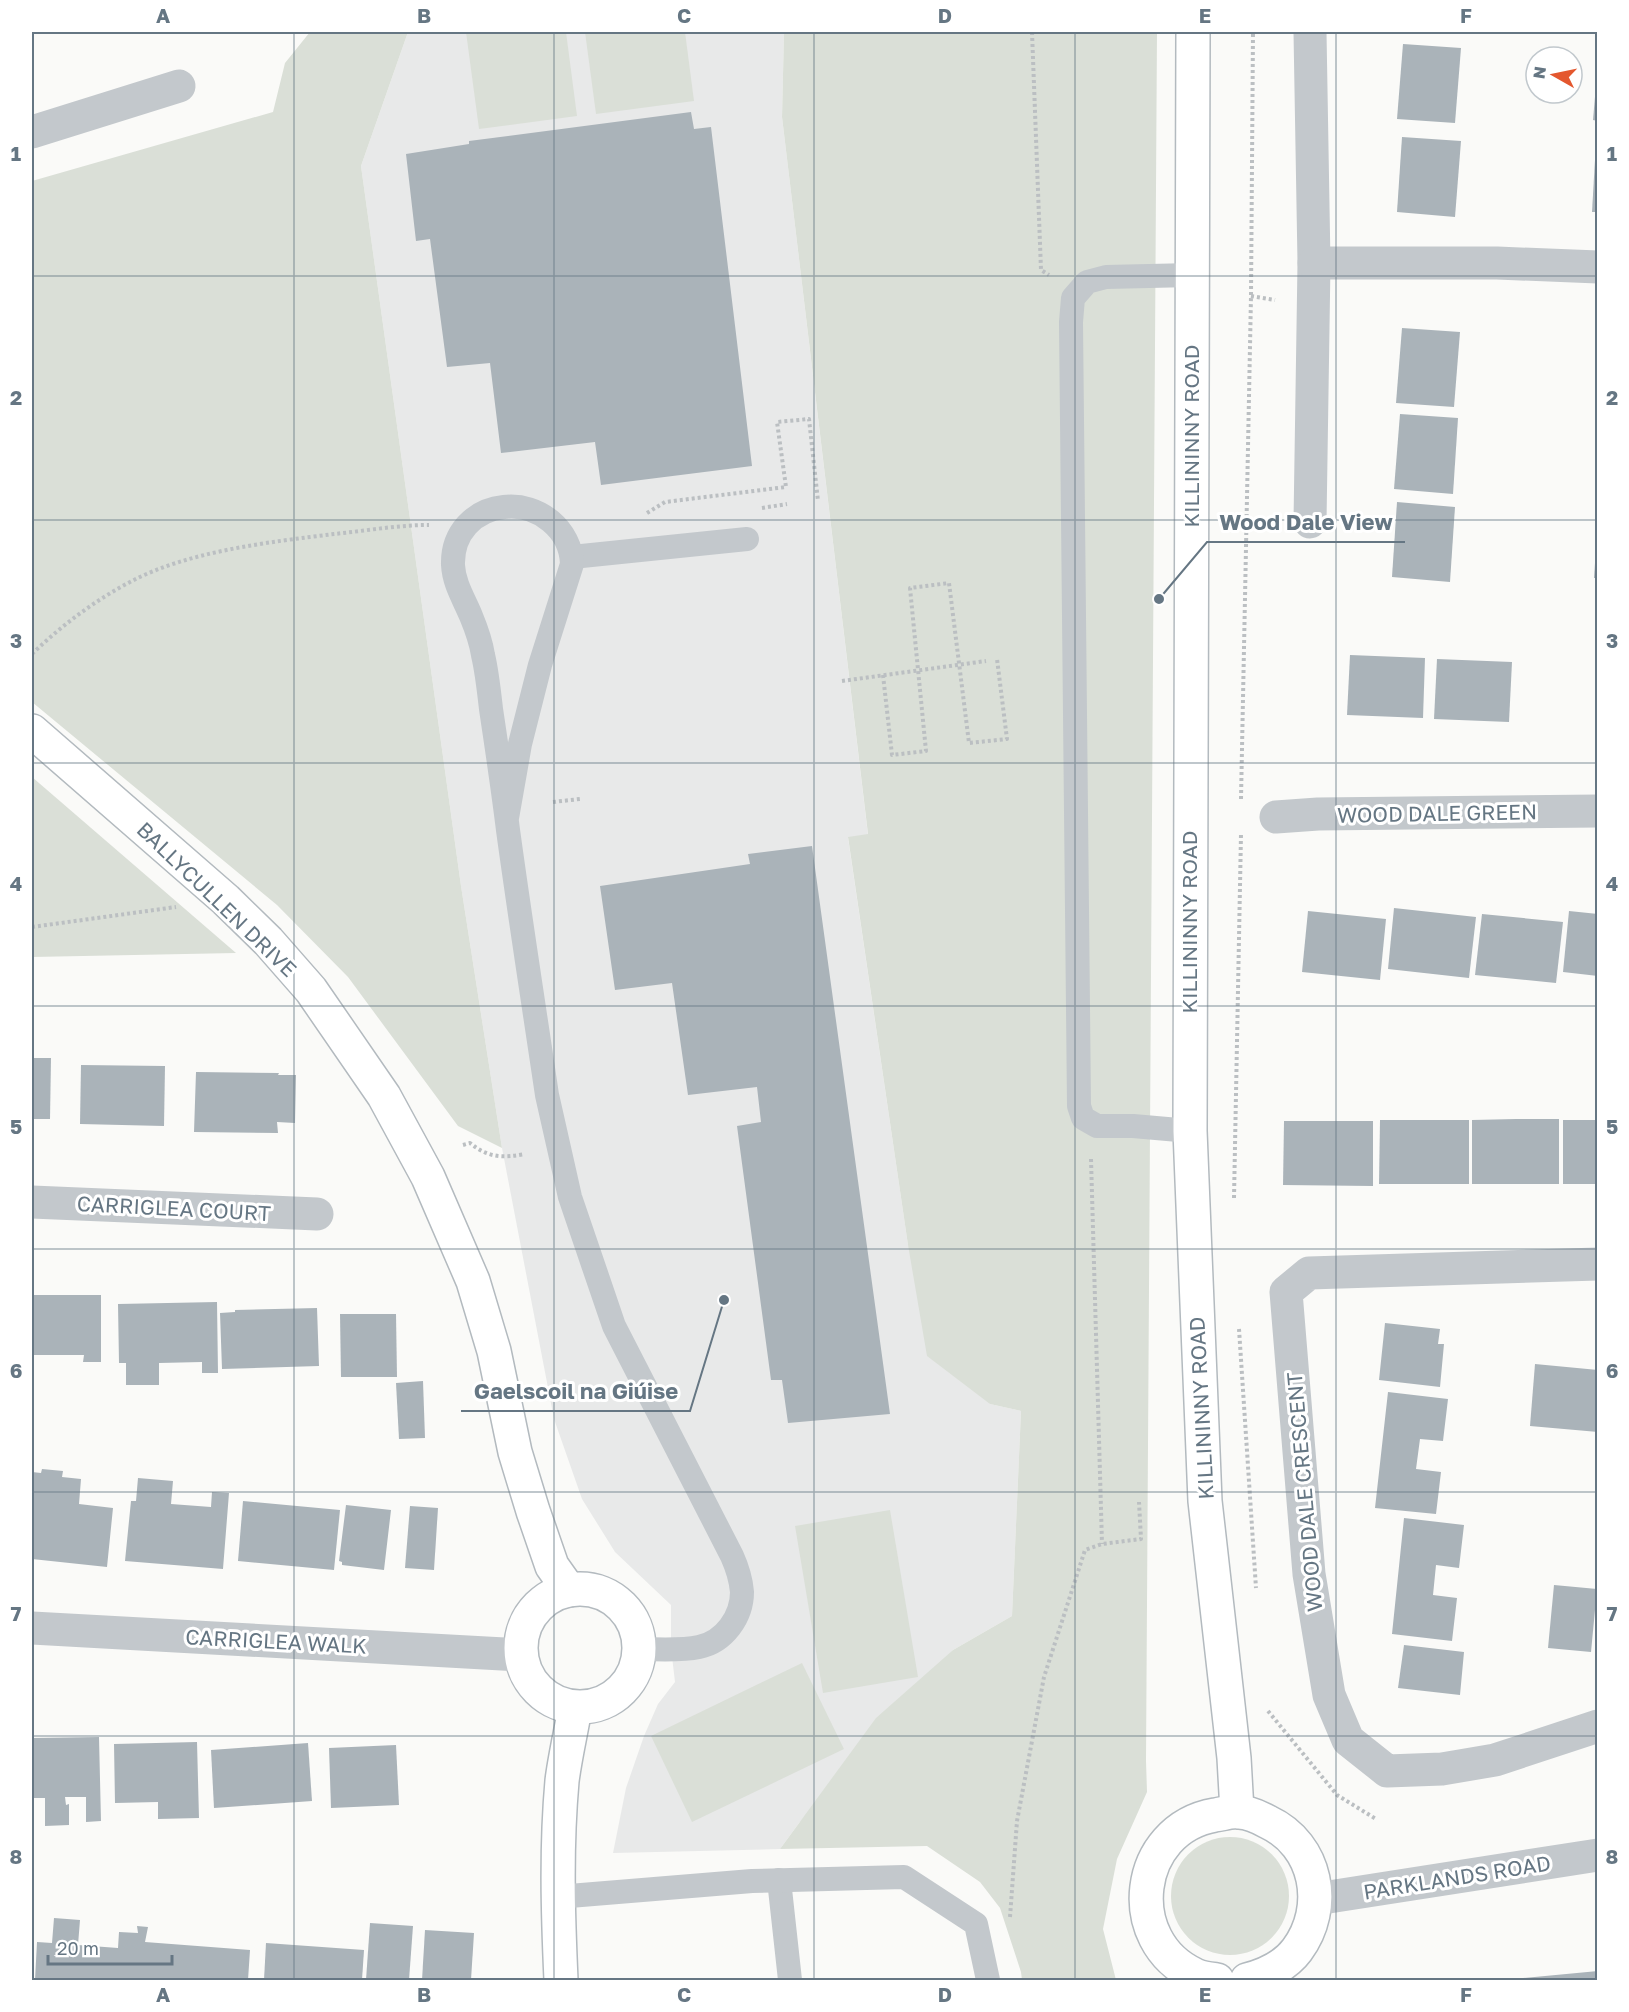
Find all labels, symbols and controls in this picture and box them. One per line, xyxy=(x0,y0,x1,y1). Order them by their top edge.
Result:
text: A xyxy=(156,3,170,27)
text: B xyxy=(417,3,431,27)
text: C xyxy=(677,3,691,27)
text: D xyxy=(938,3,952,27)
text: E xyxy=(1199,3,1211,27)
text: F xyxy=(1460,3,1472,27)
north arrow xyxy=(1524,45,1584,105)
text: N xyxy=(1528,65,1550,80)
text: 1 xyxy=(11,141,21,165)
text: 1 xyxy=(1607,141,1617,165)
street label: KILLININNY ROAD xyxy=(1178,345,1204,527)
text: 2 xyxy=(10,385,22,409)
text: 2 xyxy=(1606,385,1618,409)
callout: Wood Dale View xyxy=(1207,502,1405,542)
text: Wood Dale View xyxy=(1219,508,1393,535)
text: 3 xyxy=(10,628,22,652)
text: 3 xyxy=(1606,628,1618,652)
street label: WOOD DALE GREEN xyxy=(1337,798,1537,828)
street label: BALLYCULLEN DRIVE xyxy=(132,816,302,982)
street label: KILLININNY ROAD xyxy=(1176,831,1202,1013)
text: 4 xyxy=(10,871,22,895)
text: 4 xyxy=(1606,871,1618,895)
text: 5 xyxy=(10,1114,22,1138)
text: 5 xyxy=(1606,1114,1618,1138)
street label: CARRIGLEA COURT xyxy=(76,1190,272,1226)
street label: KILLININNY ROAD xyxy=(1183,1316,1219,1500)
text: 6 xyxy=(10,1358,22,1382)
text: 6 xyxy=(1606,1358,1618,1382)
callout: Gaelscoil na Giúise xyxy=(461,1371,690,1411)
street label: WOOD DALE CRESCENT xyxy=(1281,1371,1327,1613)
text: Gaelscoil na Giúise xyxy=(474,1377,678,1404)
text: 7 xyxy=(11,1601,22,1625)
text: 7 xyxy=(1607,1601,1618,1625)
street label: CARRIGLEA WALK xyxy=(185,1623,367,1659)
text: 8 xyxy=(10,1844,22,1868)
text: 8 xyxy=(1606,1844,1618,1868)
street label: PARKLANDS ROAD xyxy=(1362,1849,1552,1905)
scale bar xyxy=(48,1928,172,1966)
text: 20 m xyxy=(57,1937,99,1959)
text: A xyxy=(156,1982,170,2006)
text: B xyxy=(417,1982,431,2006)
text: C xyxy=(677,1982,691,2006)
text: D xyxy=(938,1982,952,2006)
text: E xyxy=(1199,1982,1211,2006)
text: F xyxy=(1460,1982,1472,2006)

